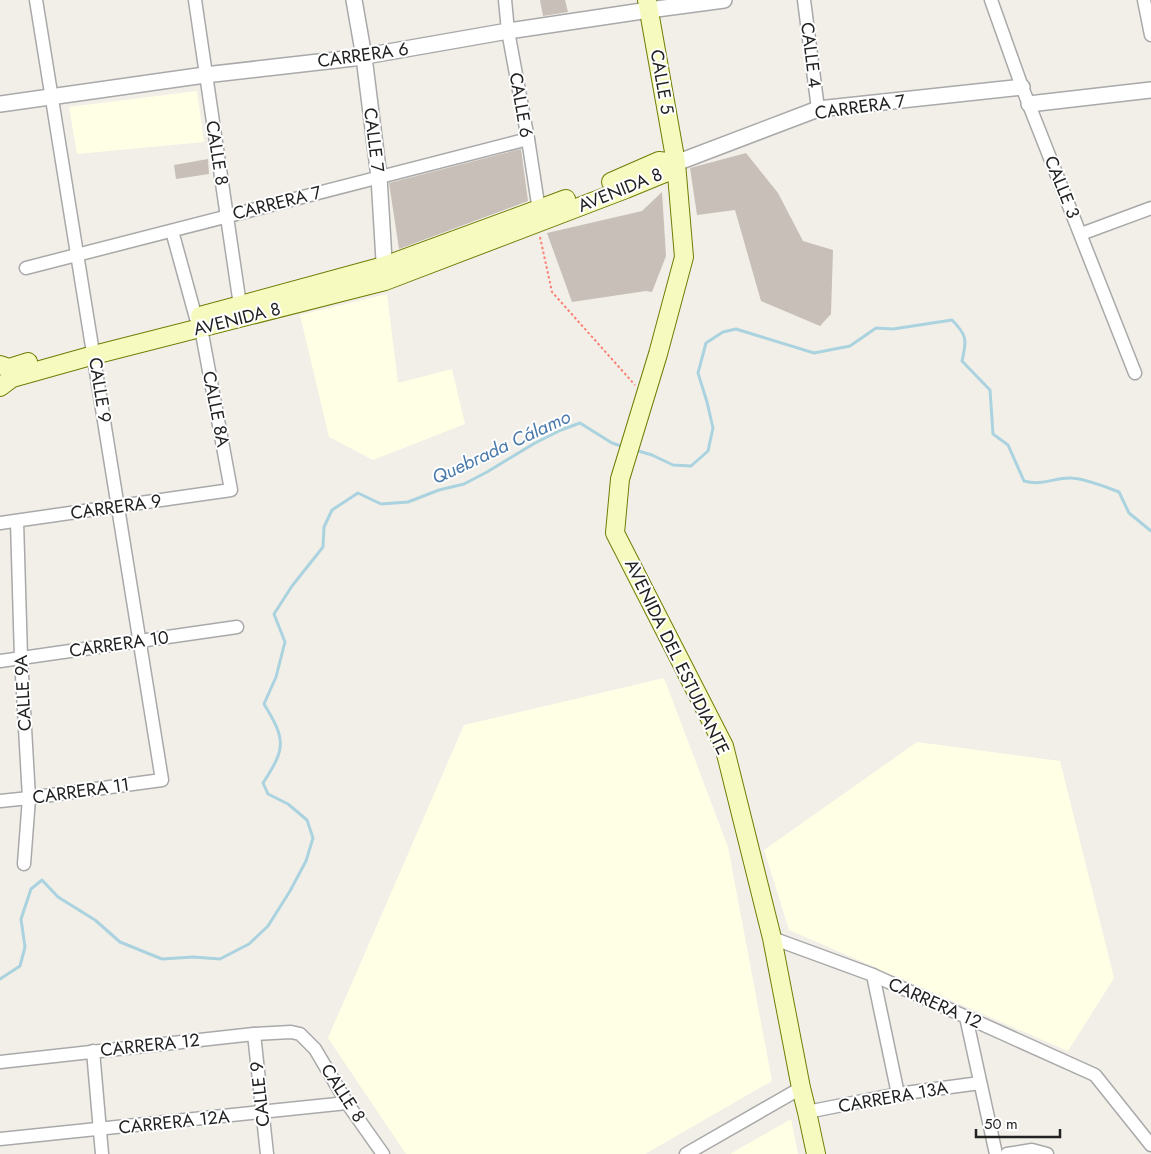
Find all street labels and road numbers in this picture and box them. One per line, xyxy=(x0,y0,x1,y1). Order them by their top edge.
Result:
street label: CALLE 4 xyxy=(794,21,828,89)
street label: CARRERA 6 xyxy=(316,36,410,74)
street label: CALLE 5 xyxy=(644,47,680,117)
street label: CALLE 6 xyxy=(502,70,540,140)
street label: CARRERA 7 xyxy=(813,88,907,126)
street label: CALLE 7 xyxy=(357,106,391,174)
street label: CALLE 8 xyxy=(199,119,235,187)
street label: CALLE 3 xyxy=(1038,152,1086,222)
street label: AVENIDA 8 xyxy=(574,161,666,219)
street label: CARRERA 7 xyxy=(230,179,325,227)
street label: AVENIDA 8 xyxy=(191,296,283,342)
street label: CALLE 9 xyxy=(82,355,118,425)
street label: CALLE 8A xyxy=(196,369,236,449)
street label: CARRERA 9 xyxy=(69,488,163,526)
street label: AVENIDA DEL ESTUDIANTE xyxy=(618,555,736,759)
street label: CARRERA 10 xyxy=(68,624,171,664)
street label: CALLE 9A xyxy=(8,654,38,732)
street label: CARRERA 11 xyxy=(31,771,131,811)
street label: CARRERA 12 xyxy=(884,971,986,1035)
street label: CARRERA 12 xyxy=(99,1027,201,1063)
street label: CALLE 8 xyxy=(314,1059,372,1127)
street label: CALLE 9 xyxy=(244,1060,276,1128)
street label: CARRERA 13A xyxy=(836,1075,950,1119)
street label: CARRERA 12A xyxy=(117,1103,231,1141)

